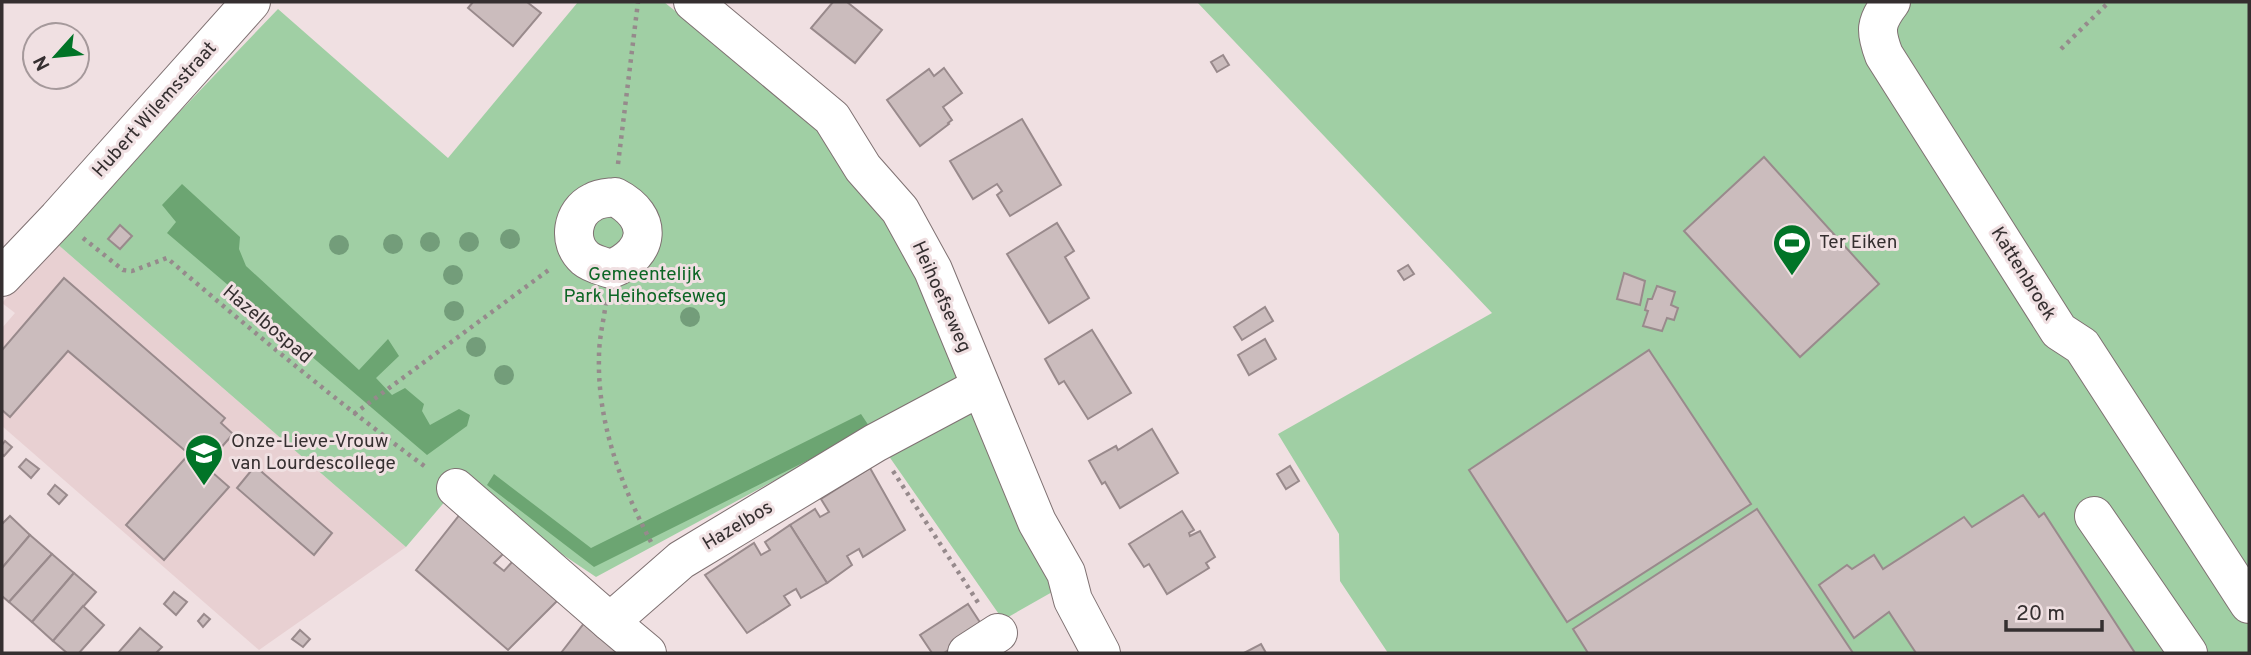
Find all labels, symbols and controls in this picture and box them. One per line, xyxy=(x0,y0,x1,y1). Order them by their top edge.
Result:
north arrow xyxy=(21,21,91,91)
street label: Hubert Wilemsstraat xyxy=(88,37,222,183)
text: N xyxy=(29,51,56,74)
sports icon: Ter Eiken xyxy=(1771,222,1813,277)
street label: Kattenbroek xyxy=(1985,223,2061,325)
place label: Ter Eiken xyxy=(1819,231,1897,255)
street label: Heihoefseweg xyxy=(906,238,976,356)
park label: Gemeentelijk Park Heihoefseweg xyxy=(563,263,727,309)
street label: Hazelbospad xyxy=(217,281,317,369)
place label: Onze-Lieve-Vrouw van Lourdescollege xyxy=(231,430,396,476)
school or university icon: Onze-Lieve-Vrouw van Lourdescollege xyxy=(183,432,225,487)
street label: Hazelbos xyxy=(699,496,777,556)
scale bar xyxy=(2006,588,2102,632)
text: 20 m xyxy=(2016,601,2065,628)

